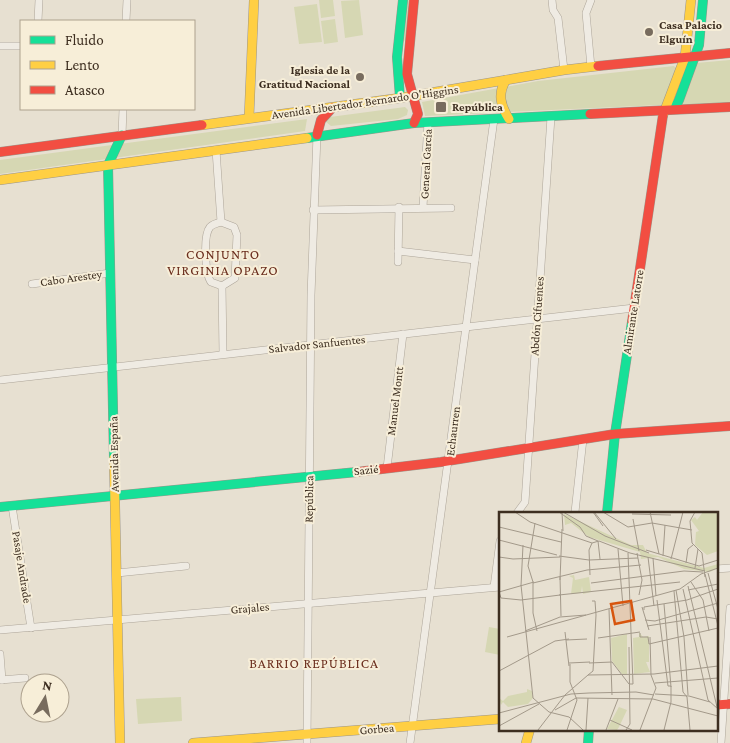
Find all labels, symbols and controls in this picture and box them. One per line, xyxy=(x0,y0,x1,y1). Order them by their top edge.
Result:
place label: Casa Palacio Elguín xyxy=(659,18,722,46)
legend xyxy=(20,20,195,110)
marker: Casa Palacio Elguín xyxy=(643,26,655,38)
text: Fluido xyxy=(65,32,104,48)
text: Lento xyxy=(65,57,99,73)
place label: Iglesia de la Gratitud Nacional xyxy=(259,63,351,91)
marker: Iglesia de la Gratitud Nacional xyxy=(354,71,366,83)
text: Atasco xyxy=(65,82,105,98)
street label: Avenida Libertador Bernardo O'Higgins xyxy=(271,82,460,122)
marker: República xyxy=(434,100,448,114)
place label: República xyxy=(452,100,503,114)
street label: General García xyxy=(417,128,435,200)
district label: CONJUNTO VIRGINIA OPAZO xyxy=(167,246,279,278)
street label: Cabo Arestey xyxy=(39,267,103,289)
street label: Almirante Latorre xyxy=(619,269,647,355)
street label: Abdón Cifuentes xyxy=(527,276,547,356)
street label: Salvador Sanfuentes xyxy=(268,332,366,356)
street label: Manuel Montt xyxy=(384,365,406,436)
street label: Echaurren xyxy=(443,405,463,457)
street label: Avenida España xyxy=(106,415,122,492)
street label: Sazié xyxy=(353,462,379,478)
street label: República xyxy=(302,475,316,523)
inset map xyxy=(499,512,718,730)
street label: Pasaje Andrade xyxy=(9,530,35,604)
street label: Grajales xyxy=(230,599,270,617)
district label: BARRIO REPÚBLICA xyxy=(249,655,379,671)
north arrow xyxy=(20,673,70,723)
text: N xyxy=(41,676,54,694)
street label: Gorbea xyxy=(359,720,395,737)

